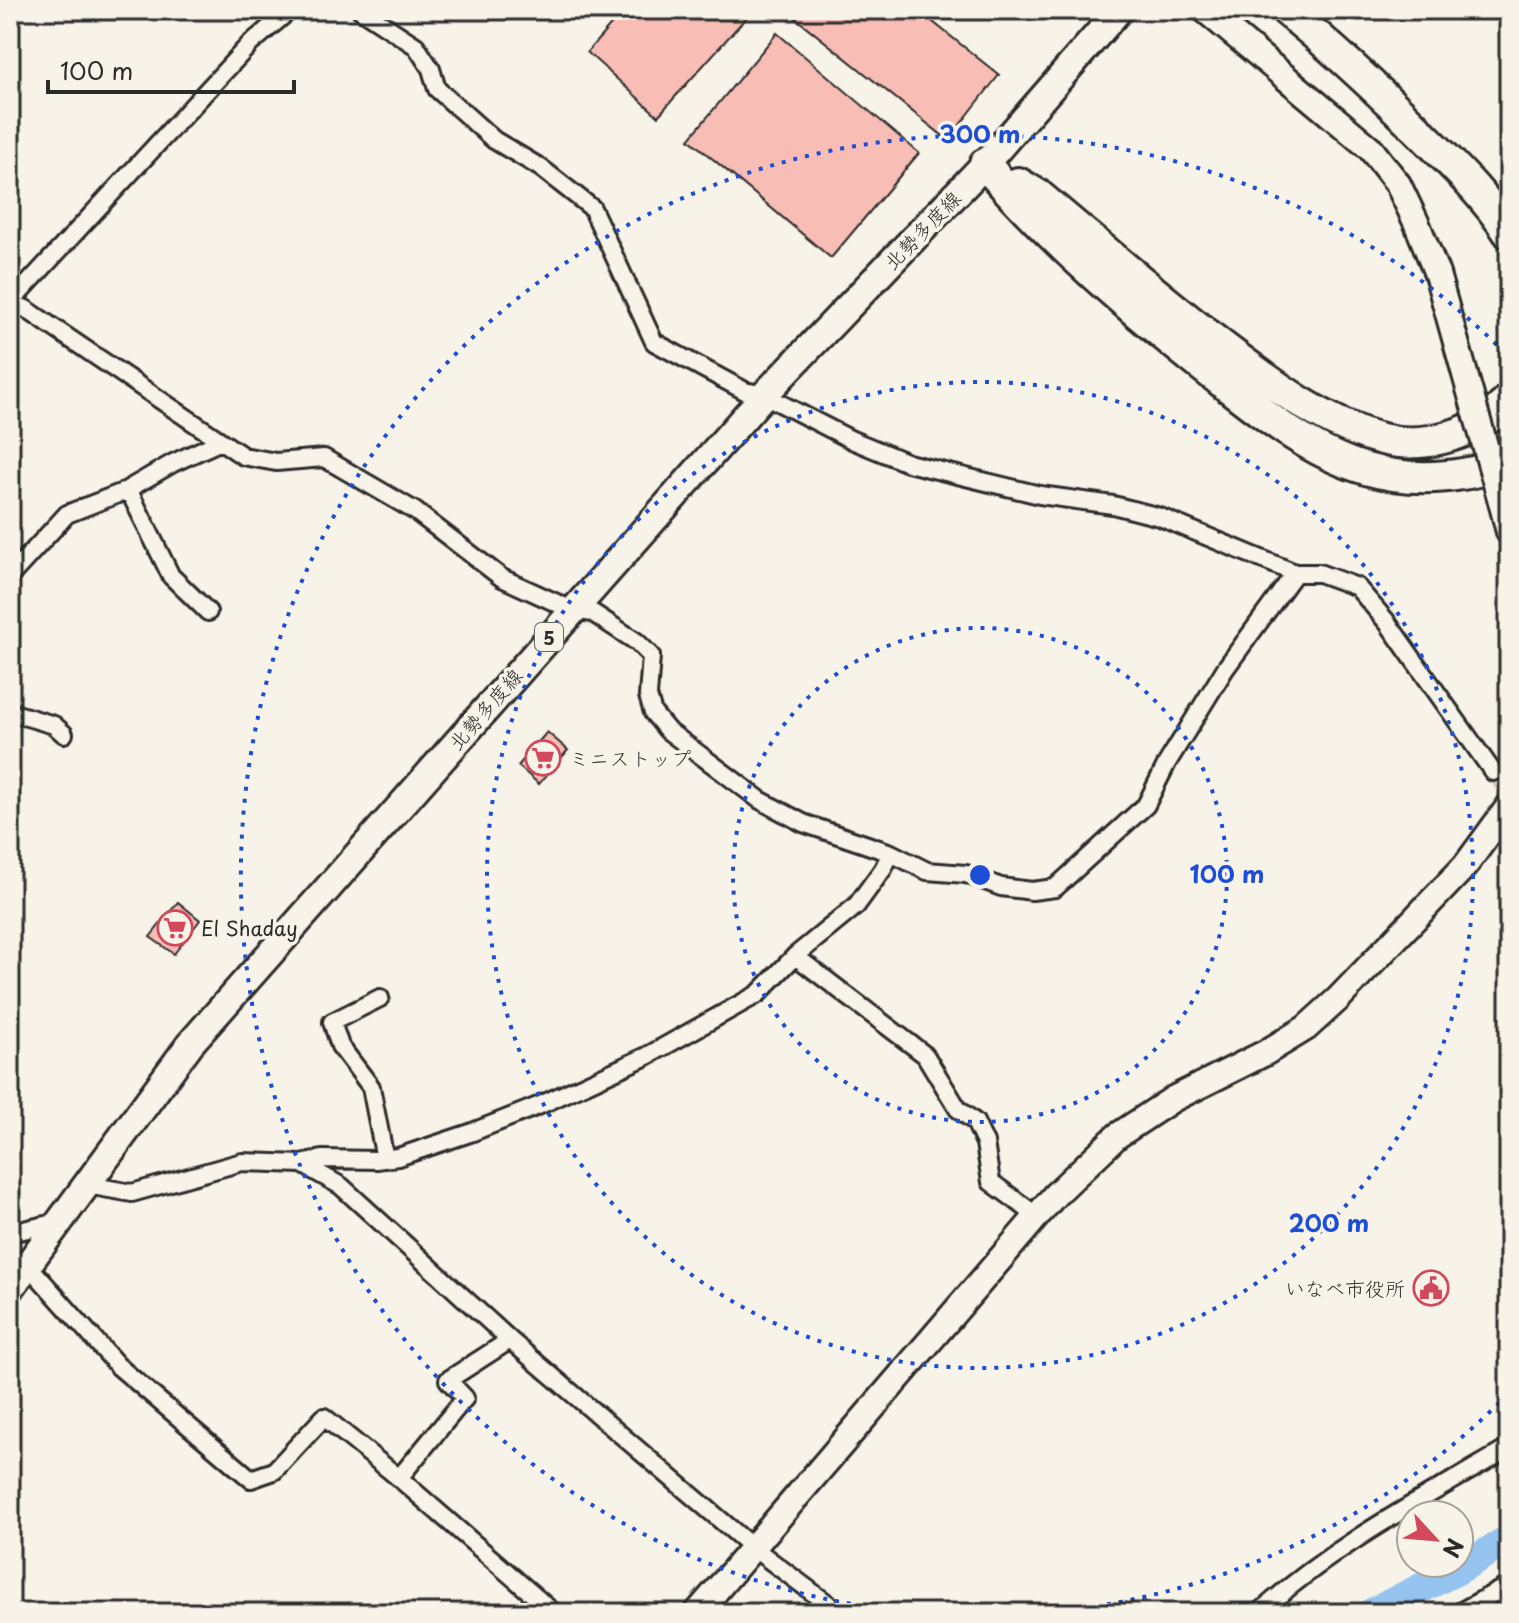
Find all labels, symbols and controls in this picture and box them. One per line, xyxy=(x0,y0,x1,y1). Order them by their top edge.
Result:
scale bar xyxy=(48,44,294,94)
text: 100 m xyxy=(60,52,133,88)
text: 300 m xyxy=(939,115,1021,151)
street label: 北勢多度線 xyxy=(876,184,968,276)
road number: 5 xyxy=(535,623,563,651)
street label: 北勢多度線 xyxy=(441,661,529,757)
supermarket icon: ミニストップ xyxy=(524,739,562,777)
place label: ミニストップ xyxy=(569,743,691,773)
text: 100 m xyxy=(1190,855,1264,891)
centre of rings xyxy=(966,861,994,889)
supermarket icon: El Shaday xyxy=(156,909,194,947)
place label: El Shaday xyxy=(201,913,298,943)
text: 200 m xyxy=(1289,1204,1369,1240)
public building icon: いなべ市役所 xyxy=(1412,1269,1450,1307)
place label: いなべ市役所 xyxy=(1285,1273,1405,1303)
north arrow xyxy=(1395,1499,1475,1579)
text: N xyxy=(1436,1533,1473,1563)

